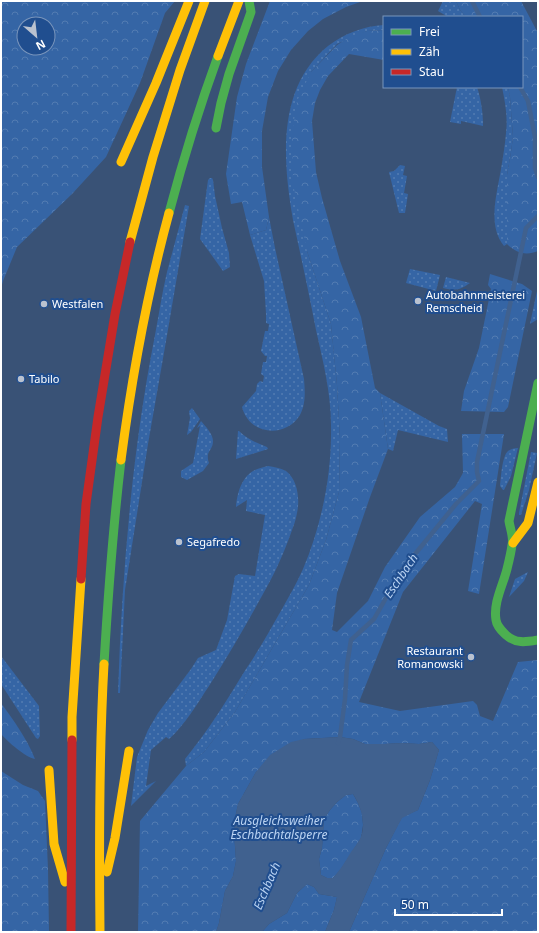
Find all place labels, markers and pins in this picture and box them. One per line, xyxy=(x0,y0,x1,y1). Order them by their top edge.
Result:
place label: Autobahnmeisterei Remscheid xyxy=(426,287,525,315)
place label: Westfalen xyxy=(52,296,103,311)
marker: Autobahnmeisterei Remscheid xyxy=(413,296,423,306)
marker: Westfalen xyxy=(39,299,49,309)
place label: Tabilo xyxy=(29,371,60,386)
marker: Tabilo xyxy=(16,374,26,384)
place label: Segafredo xyxy=(187,534,240,549)
marker: Segafredo xyxy=(174,537,184,547)
place label: Restaurant Romanowski xyxy=(397,643,463,671)
marker: Restaurant Romanowski xyxy=(466,652,476,662)

